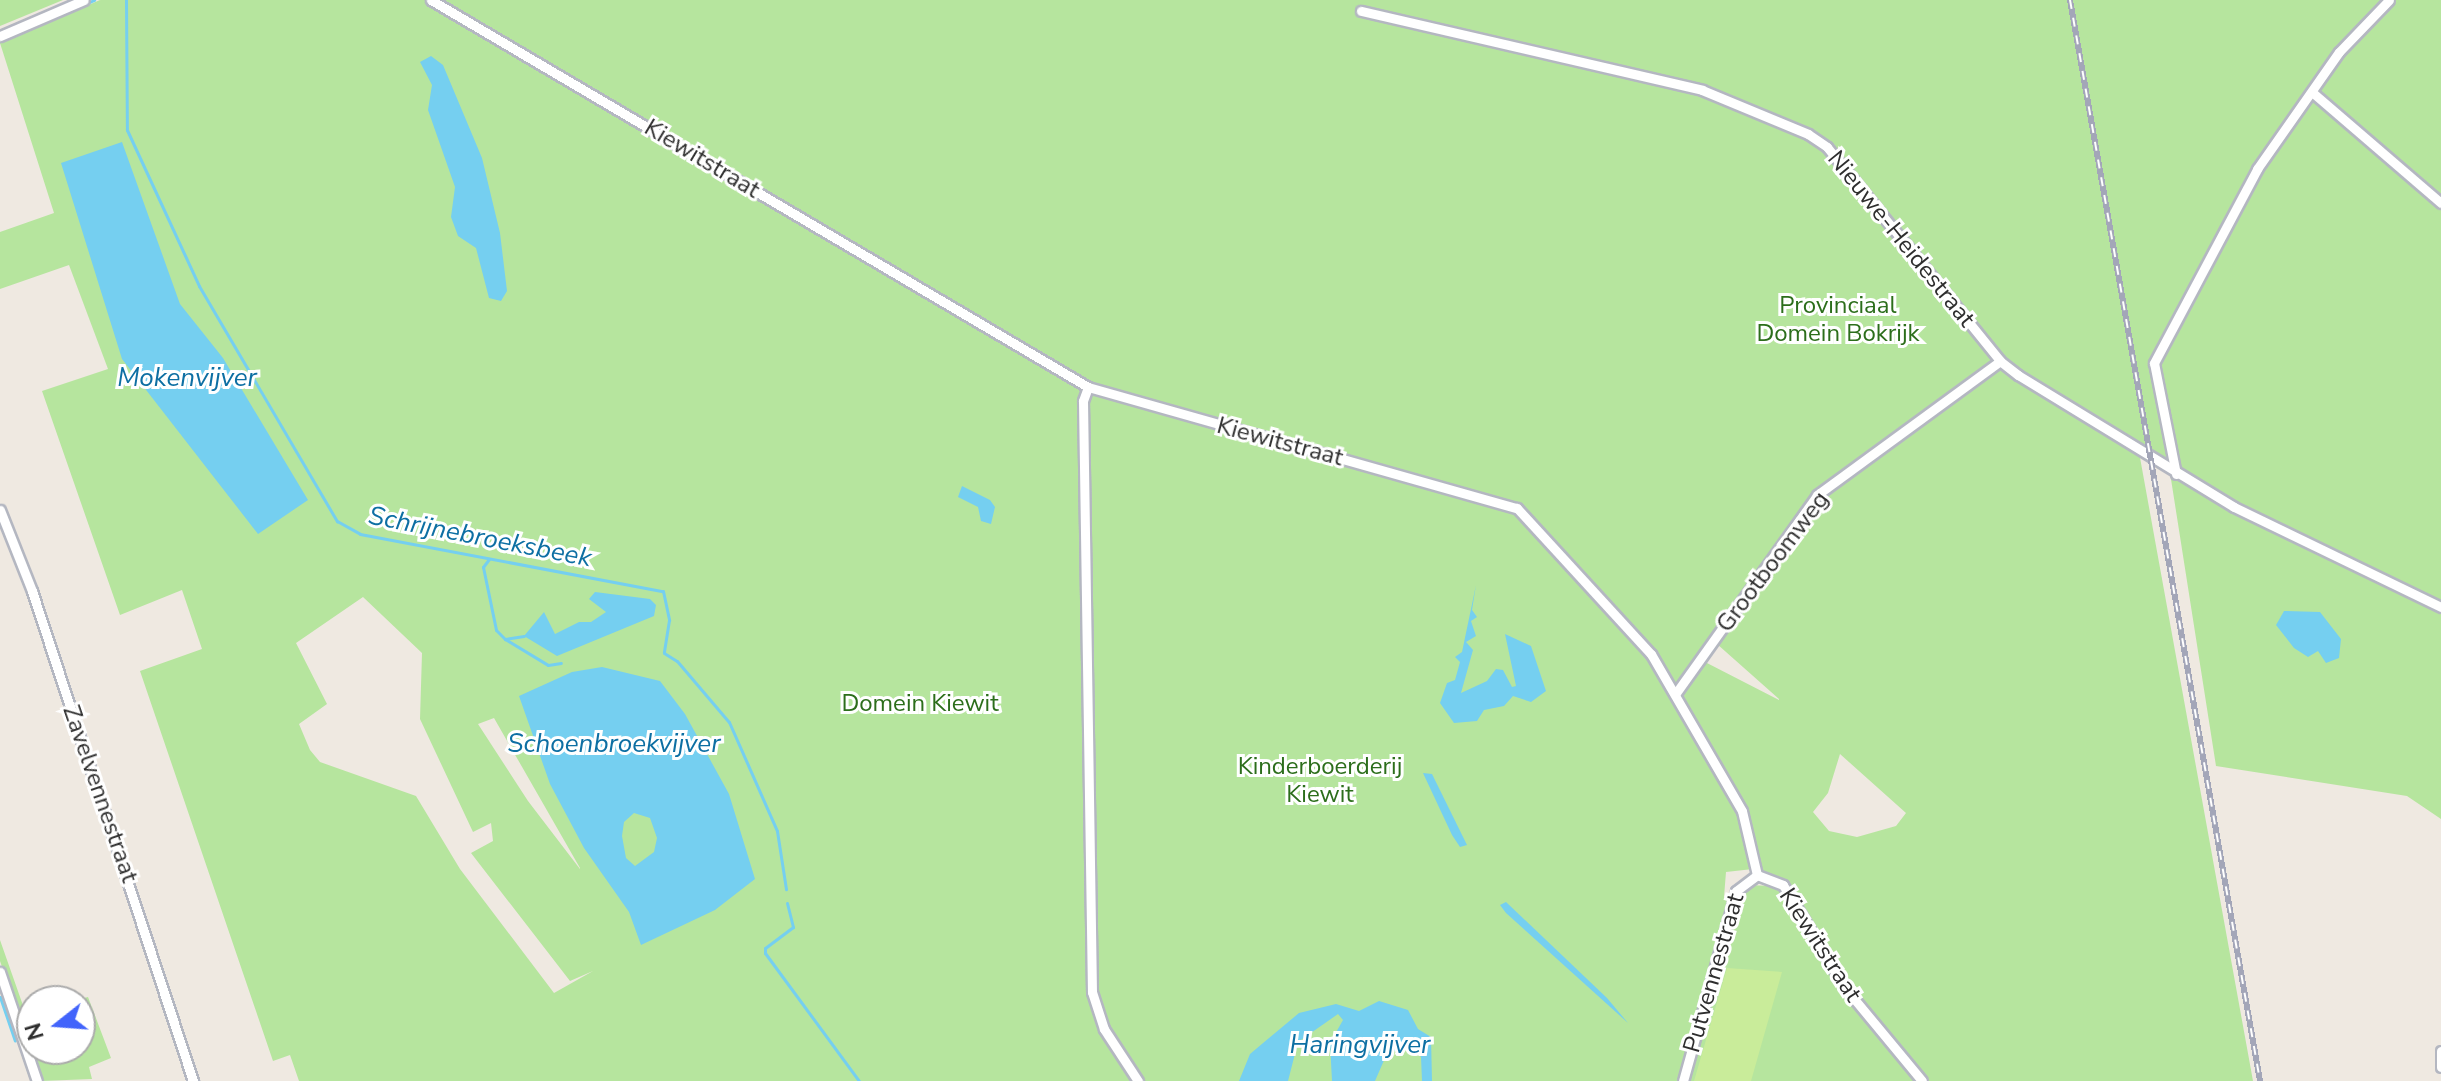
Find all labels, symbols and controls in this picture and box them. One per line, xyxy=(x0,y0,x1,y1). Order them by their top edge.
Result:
street label: Kiewitstraat xyxy=(639,113,765,205)
street label: Nieuwe-Heidestraat xyxy=(1821,145,1981,333)
park label: Provinciaal Domein Bokrijk xyxy=(1756,292,1920,348)
water label: Mokenvijver xyxy=(117,362,257,394)
street label: Kiewitstraat xyxy=(1214,411,1346,473)
street label: Grootboomweg xyxy=(1711,486,1835,638)
water label: Schrijnebroeksbeek xyxy=(366,500,594,574)
park label: Domein Kiewit xyxy=(841,690,999,718)
street label: Zavelvennestraat xyxy=(56,702,144,886)
water label: Schoenbroekvijver xyxy=(508,728,720,760)
park label: Kinderboerderij Kiewit xyxy=(1238,753,1402,809)
street label: Kiewitstraat xyxy=(1773,883,1867,1007)
street label: Putvennestraat xyxy=(1678,890,1750,1056)
north arrow xyxy=(16,985,96,1065)
text: N xyxy=(18,1019,52,1044)
water label: Haringvijver xyxy=(1290,1029,1430,1061)

